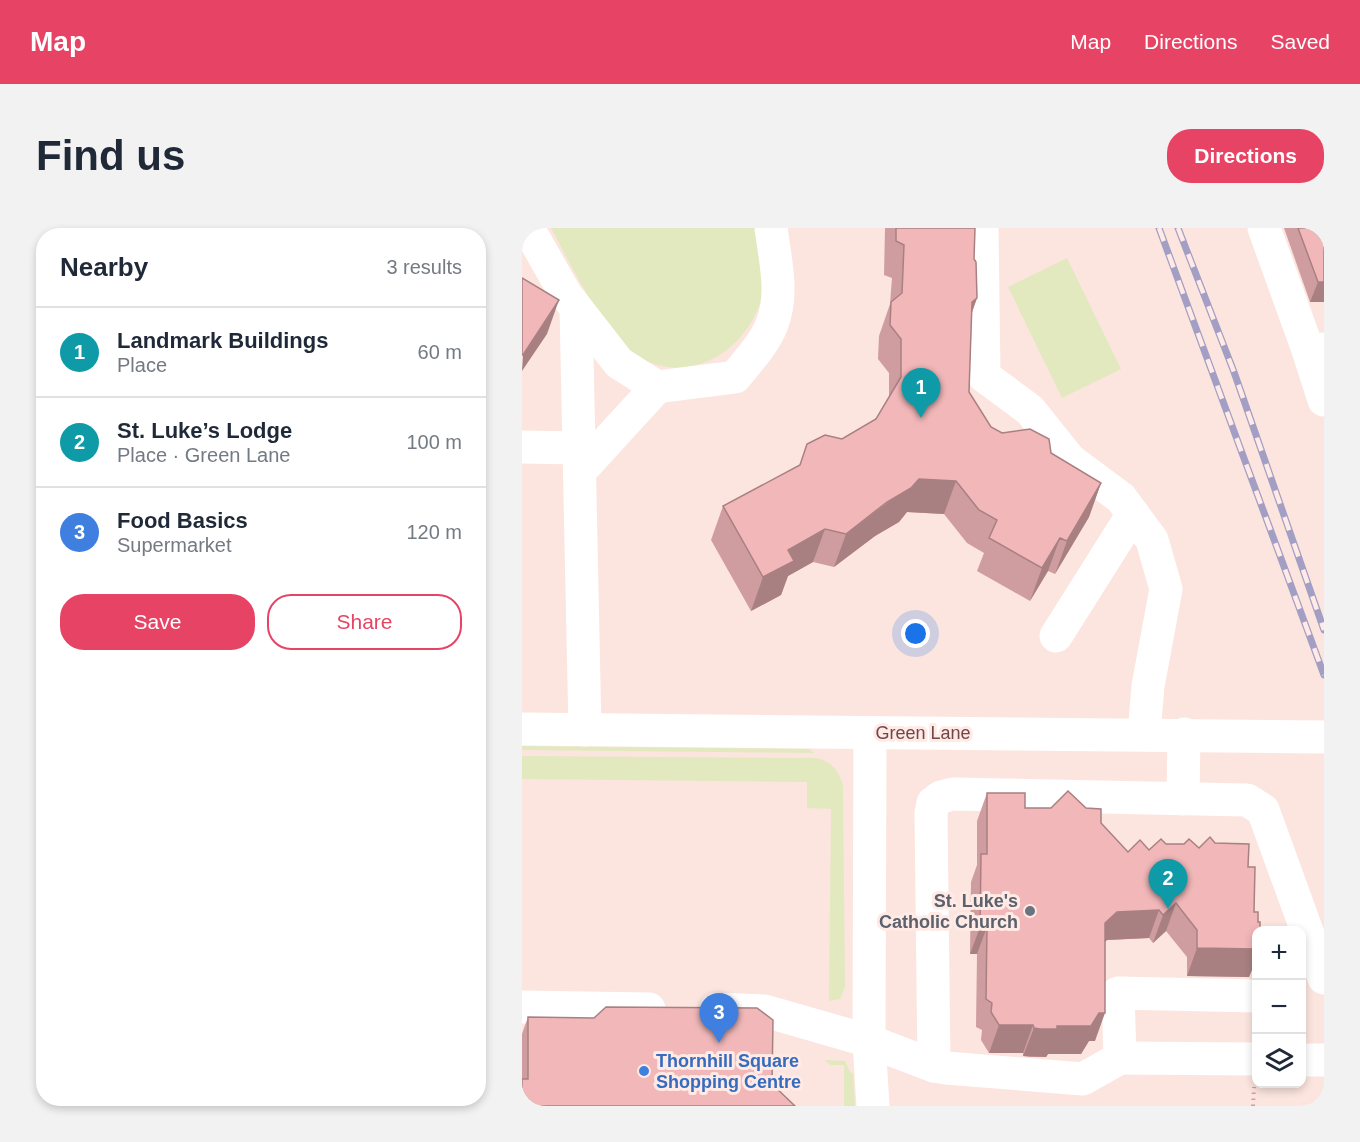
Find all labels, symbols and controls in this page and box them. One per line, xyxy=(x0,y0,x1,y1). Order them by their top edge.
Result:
text: Map xyxy=(30,26,86,57)
text: Map xyxy=(1070,30,1111,53)
text: Directions xyxy=(1144,30,1237,53)
text: Saved xyxy=(1270,30,1330,53)
button: Directions xyxy=(1167,129,1324,183)
text: Find us xyxy=(36,132,185,179)
text: Nearby xyxy=(60,252,148,282)
text: 3 results xyxy=(386,256,462,278)
text: Landmark Buildings xyxy=(117,328,328,353)
text: 1 xyxy=(74,341,85,363)
text: 60 m xyxy=(418,341,462,363)
text: Place xyxy=(117,354,167,376)
pin: 1 xyxy=(902,368,940,418)
text: St. Luke’s Lodge xyxy=(117,418,292,443)
text: 2 xyxy=(74,431,85,453)
text: 100 m xyxy=(406,431,462,453)
text: Place · Green Lane xyxy=(117,444,290,466)
text: Food Basics xyxy=(117,508,248,533)
text: 3 xyxy=(74,521,85,543)
text: 120 m xyxy=(406,521,462,543)
text: Supermarket xyxy=(117,534,232,556)
button: Save xyxy=(60,594,255,650)
button: Share xyxy=(267,594,462,650)
your location xyxy=(901,619,930,648)
street label: Green Lane xyxy=(875,723,971,743)
pin: 2 xyxy=(1148,860,1188,909)
place label: St. Luke's Catholic Church xyxy=(879,891,1018,932)
marker: St. Luke's Catholic Church xyxy=(1023,904,1037,918)
map controls xyxy=(1252,926,1306,1088)
button: + xyxy=(1252,926,1306,980)
button: − xyxy=(1252,980,1306,1034)
pin: 3 xyxy=(700,994,738,1043)
button: layers xyxy=(1252,1034,1306,1088)
place label: Thornhill Square Shopping Centre xyxy=(656,1051,801,1092)
marker: Thornhill Square Shopping Centre xyxy=(637,1064,651,1078)

